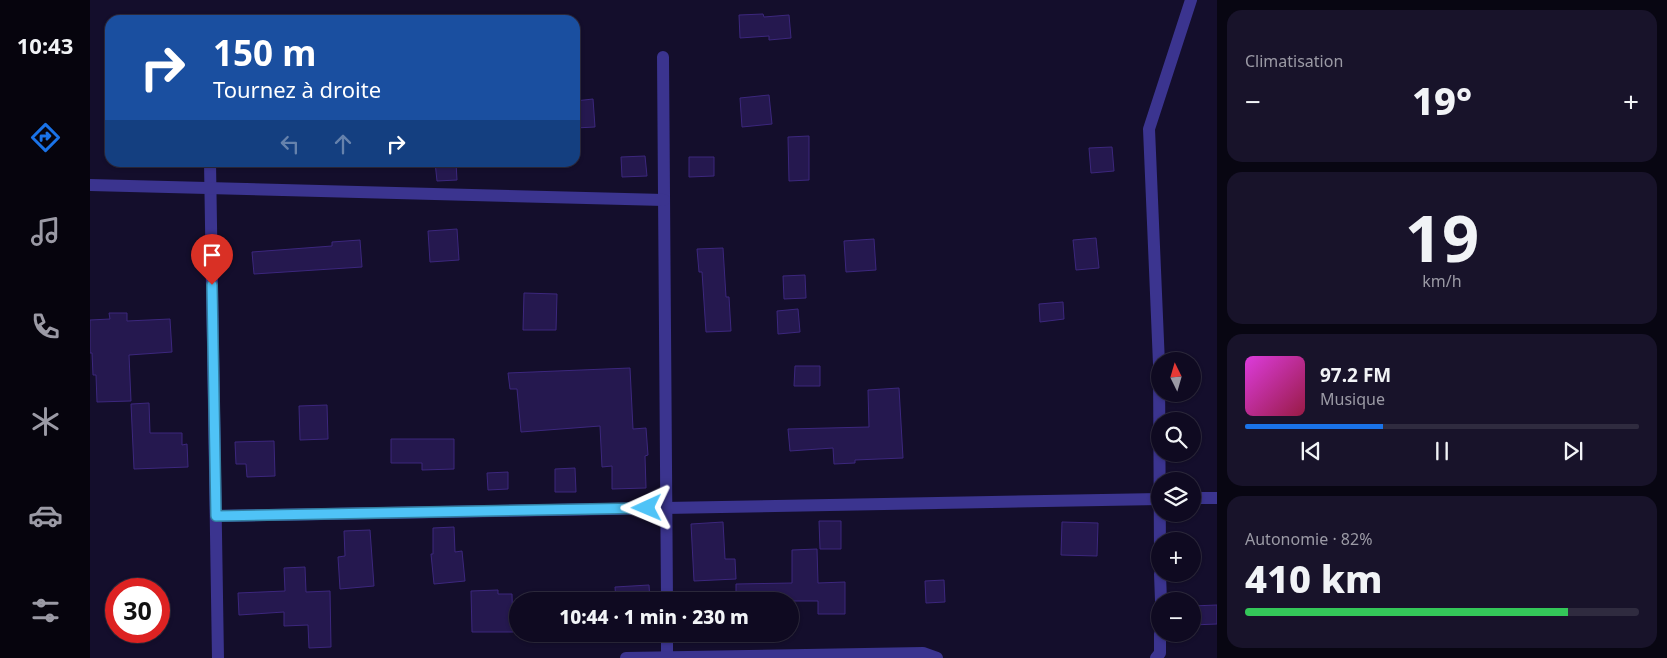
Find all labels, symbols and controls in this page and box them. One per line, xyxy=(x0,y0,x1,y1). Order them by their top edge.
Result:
text: 150 m xyxy=(213,29,316,76)
text: 10:43 xyxy=(17,30,73,60)
icon: right xyxy=(130,35,195,100)
text: Climatisation xyxy=(1245,50,1343,72)
text: Tournez à droite xyxy=(213,74,381,104)
text: 19° xyxy=(1412,74,1472,126)
text: − xyxy=(1245,82,1261,120)
text: + xyxy=(1623,82,1639,120)
icon: directions xyxy=(28,120,63,155)
icon: left xyxy=(276,130,304,158)
icon: ahead xyxy=(329,130,357,158)
icon: right xyxy=(382,130,410,158)
text: 19 xyxy=(1405,193,1479,281)
icon: music xyxy=(28,214,63,249)
pin xyxy=(191,234,233,285)
icon: arrive xyxy=(198,241,226,269)
text: km/h xyxy=(1422,270,1462,292)
icon: phone xyxy=(28,309,63,344)
north arrow xyxy=(1151,352,1201,402)
map controls xyxy=(1151,352,1201,642)
text: 97.2 FM xyxy=(1320,362,1391,388)
text: Musique xyxy=(1320,388,1385,410)
icon: climate xyxy=(28,404,63,439)
button: search xyxy=(1151,412,1201,462)
icon: previous xyxy=(1297,437,1325,465)
icon: pause xyxy=(1428,437,1456,465)
icon: next xyxy=(1559,437,1587,465)
button: layers xyxy=(1151,472,1201,522)
position arrow xyxy=(620,481,672,533)
icon: car xyxy=(28,498,63,533)
text: Autonomie · 82% xyxy=(1245,528,1372,550)
button: + xyxy=(1151,532,1201,582)
text: 410 km xyxy=(1245,552,1383,604)
speed limit sign: 30 xyxy=(105,578,170,643)
button: − xyxy=(1151,592,1201,642)
icon: filters xyxy=(28,593,63,628)
text: 10:44 · 1 min · 230 m xyxy=(559,604,749,630)

